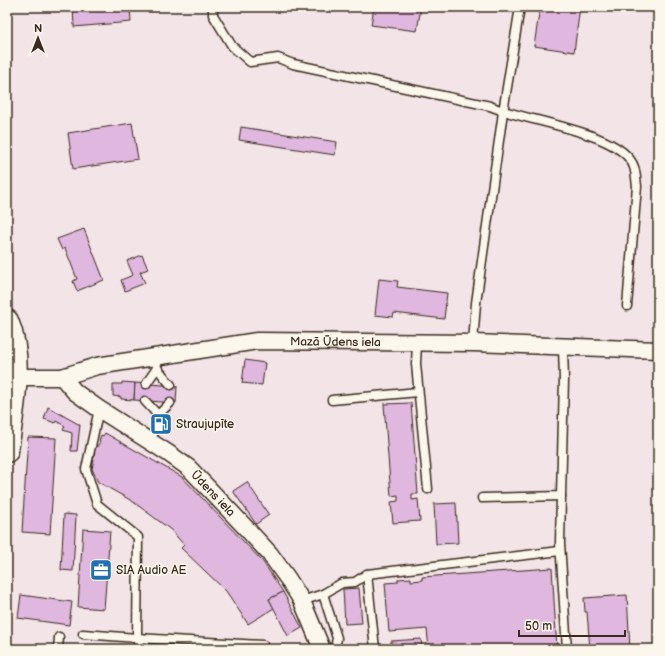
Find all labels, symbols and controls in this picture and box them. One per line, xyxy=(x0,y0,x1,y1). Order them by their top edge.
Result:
north arrow xyxy=(18,18,58,58)
text: N xyxy=(34,22,42,35)
street label: Mazā Ūdens iela xyxy=(290,334,381,350)
fuel station icon: Straujupīte xyxy=(148,411,174,437)
place label: Straujupīte xyxy=(176,417,234,432)
street label: Ūdens iela xyxy=(187,467,238,520)
office icon: SIA Audio AE xyxy=(88,557,114,583)
place label: SIA Audio AE xyxy=(116,563,187,578)
scale bar xyxy=(519,612,625,638)
text: 50 m xyxy=(525,619,552,634)

